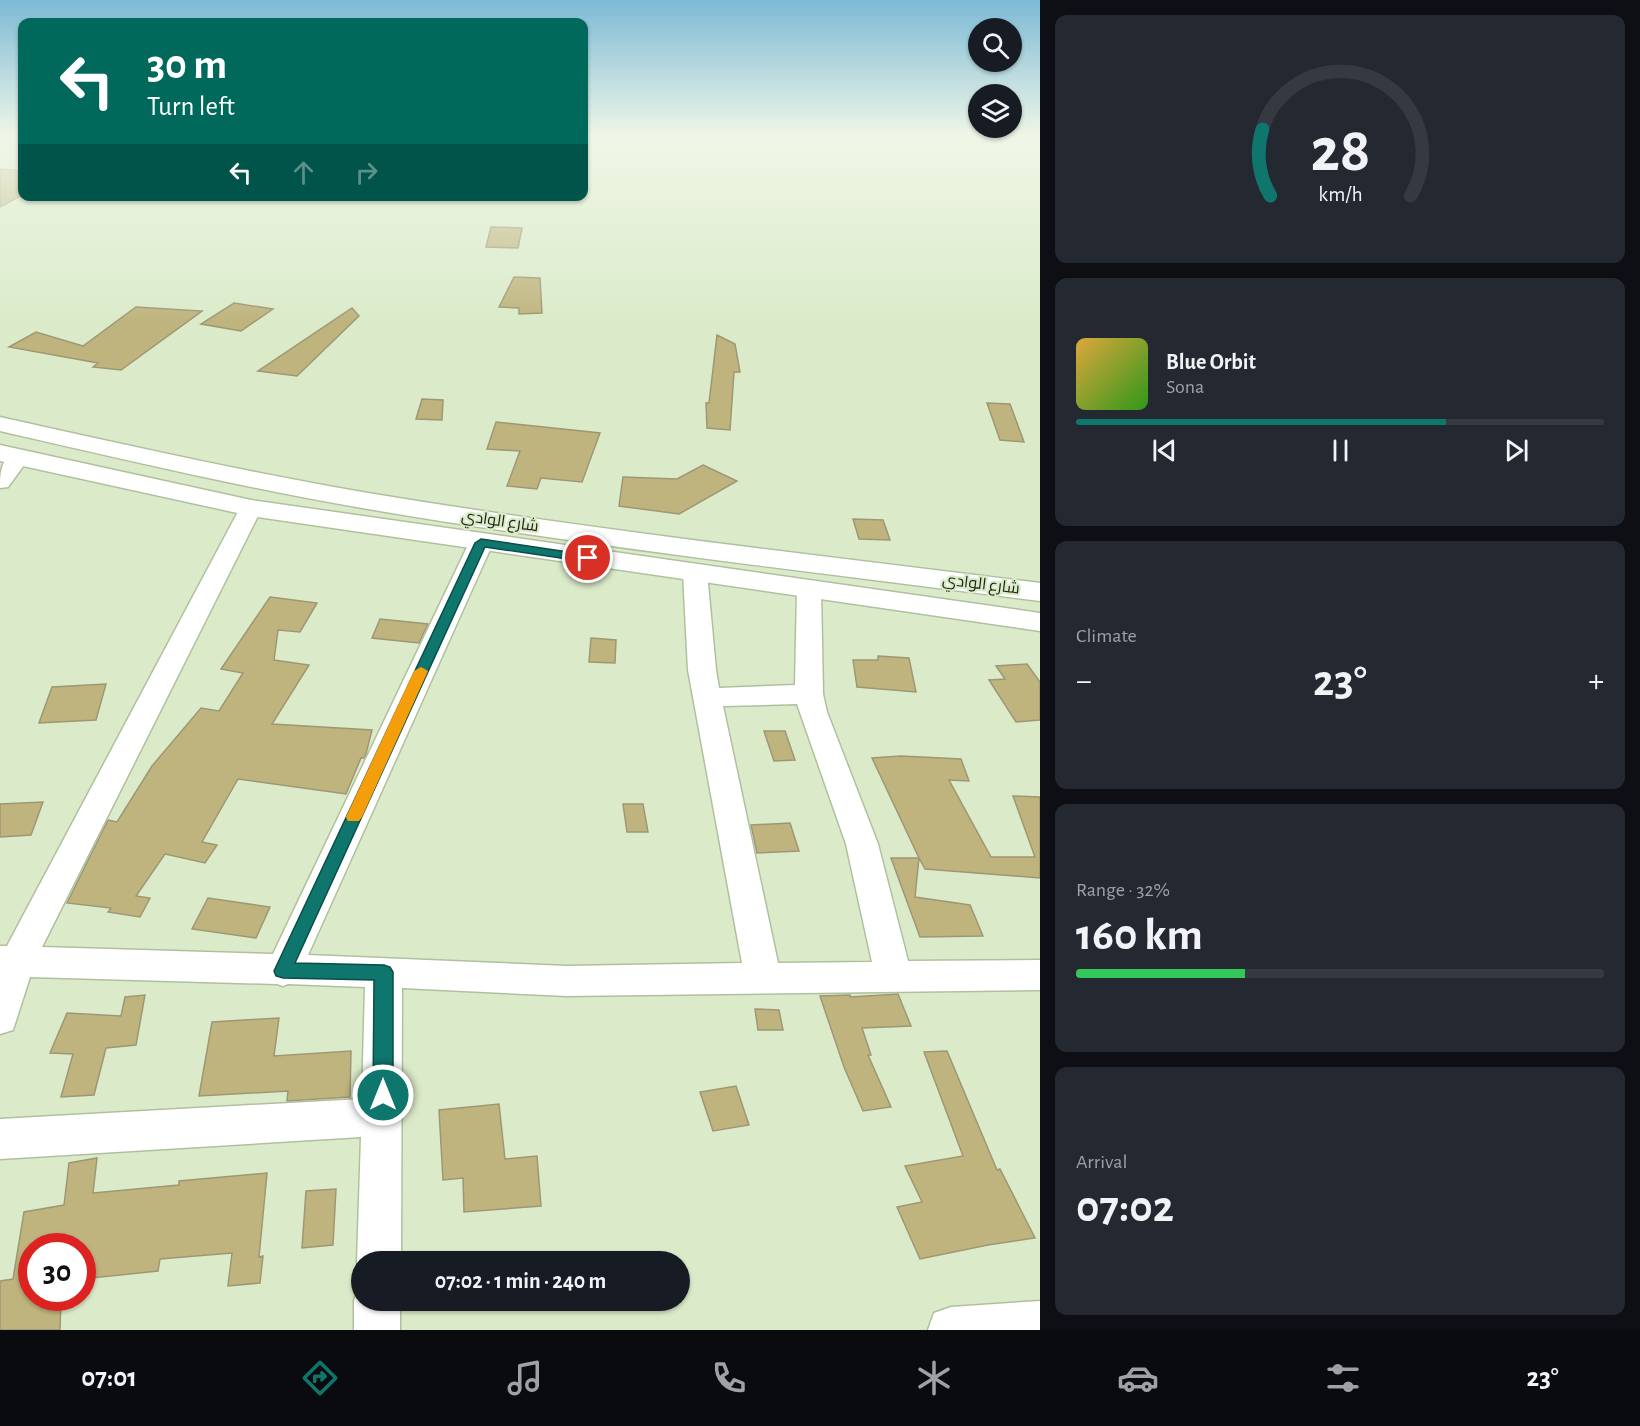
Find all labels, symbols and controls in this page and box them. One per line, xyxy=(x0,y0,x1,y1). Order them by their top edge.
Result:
map controls xyxy=(968,18,1022,138)
button: search xyxy=(968,18,1022,72)
icon: left xyxy=(48,42,126,120)
text: 30 m xyxy=(147,44,227,86)
button: layers xyxy=(968,84,1022,138)
text: Turn left xyxy=(147,93,235,120)
text: 28 xyxy=(1310,120,1370,182)
icon: left xyxy=(224,156,257,189)
icon: ahead xyxy=(287,156,320,189)
icon: right xyxy=(350,156,383,189)
text: km/h xyxy=(1318,184,1362,205)
text: Blue Orbit xyxy=(1166,351,1256,373)
text: Sona xyxy=(1166,377,1204,397)
icon: previous xyxy=(1148,434,1181,467)
icon: pause xyxy=(1324,434,1357,467)
icon: next xyxy=(1500,434,1533,467)
street label: شارع الوادي xyxy=(460,507,540,539)
pin xyxy=(562,532,613,583)
icon: arrive xyxy=(571,541,604,574)
street label: شارع الوادي xyxy=(941,570,1021,602)
text: Climate xyxy=(1076,626,1137,646)
text: 23° xyxy=(1313,659,1367,704)
text: − xyxy=(1076,665,1092,698)
text: + xyxy=(1588,665,1604,698)
text: Range · 32% xyxy=(1076,880,1170,900)
text: 160 km xyxy=(1076,913,1203,958)
position arrow xyxy=(351,1063,415,1127)
text: Arrival xyxy=(1076,1152,1127,1172)
text: 07:02 xyxy=(1076,1185,1174,1230)
speed limit sign: 30 xyxy=(18,1233,96,1311)
text: 07:02 · 1 min · 240 m xyxy=(435,1270,606,1292)
icon: directions xyxy=(299,1357,341,1399)
icon: music xyxy=(504,1357,546,1399)
icon: phone xyxy=(708,1357,750,1399)
icon: climate xyxy=(913,1357,955,1399)
icon: car xyxy=(1117,1357,1159,1399)
icon: filters xyxy=(1322,1357,1364,1399)
text: 07:01 xyxy=(81,1364,137,1391)
text: 23° xyxy=(1526,1364,1559,1391)

